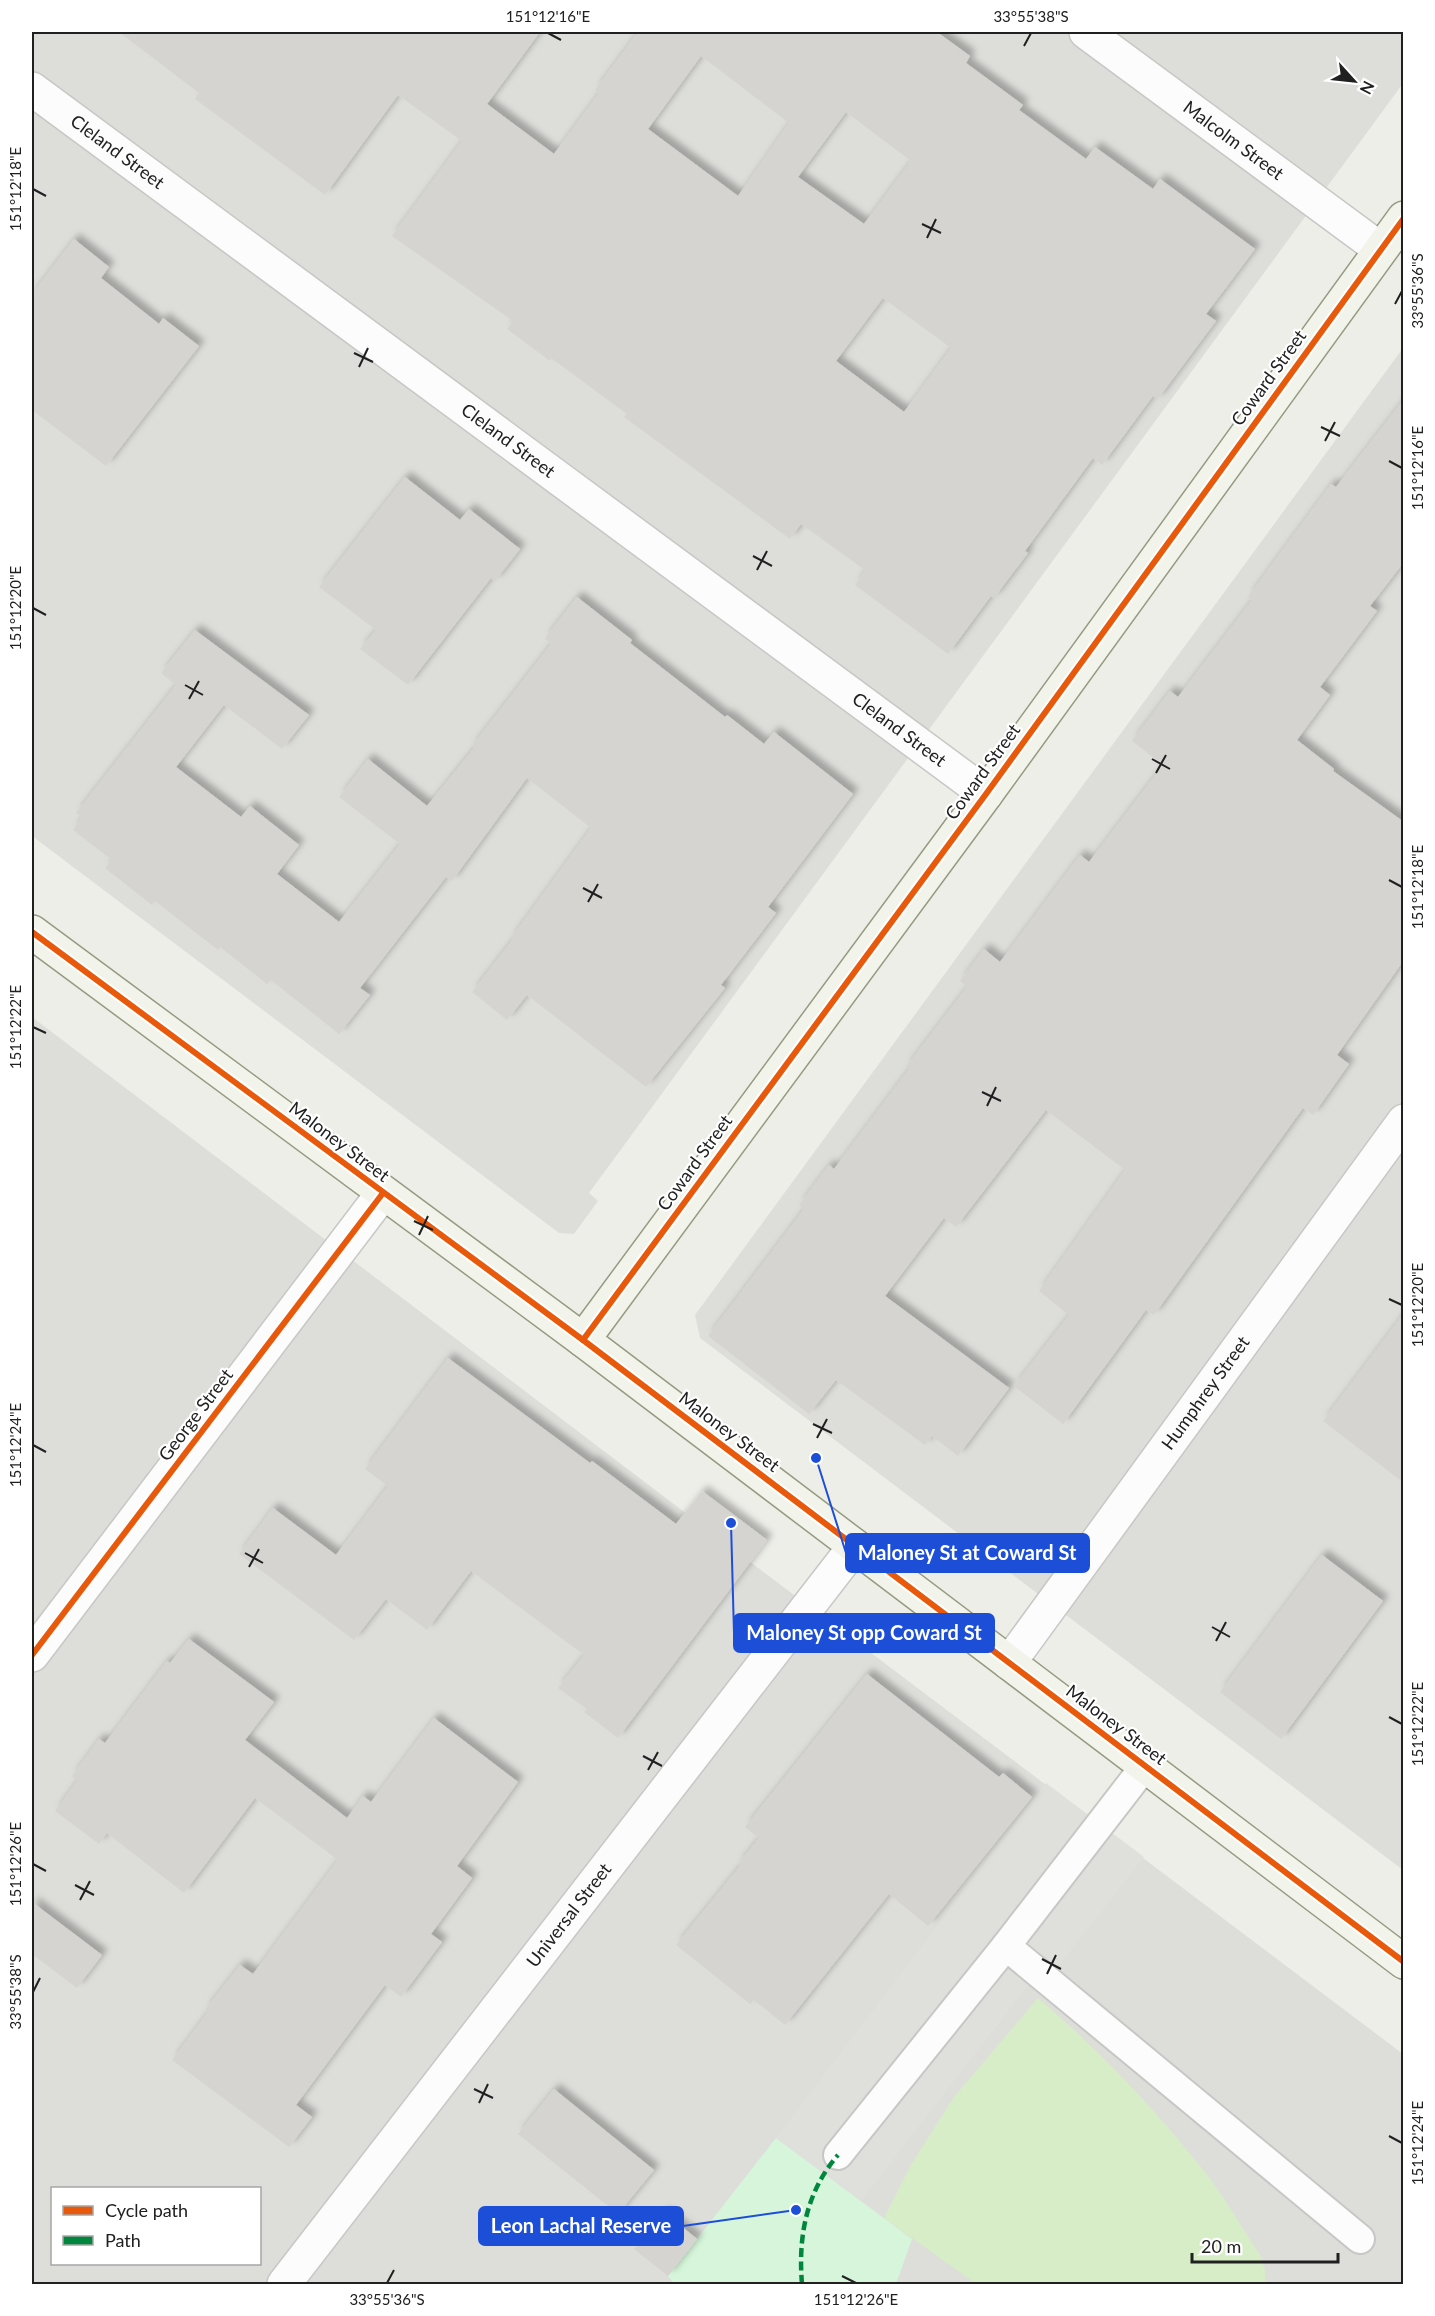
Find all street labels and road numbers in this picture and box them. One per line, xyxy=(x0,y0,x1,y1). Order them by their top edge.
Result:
street label: Malcolm Street xyxy=(1179,96,1289,185)
street label: Cleland Street xyxy=(67,109,170,193)
street label: Coward Street xyxy=(1226,325,1311,430)
street label: Cleland Street xyxy=(457,398,560,482)
street label: Cleland Street xyxy=(848,687,951,771)
street label: Coward Street xyxy=(940,719,1025,824)
street label: Maloney Street xyxy=(285,1096,395,1186)
street label: Coward Street xyxy=(652,1110,737,1215)
street label: Humphrey Street xyxy=(1156,1331,1254,1453)
street label: George Street xyxy=(153,1363,237,1465)
street label: Maloney Street xyxy=(675,1386,785,1476)
street label: Maloney Street xyxy=(1062,1679,1172,1769)
street label: Universal Street xyxy=(521,1858,616,1971)

